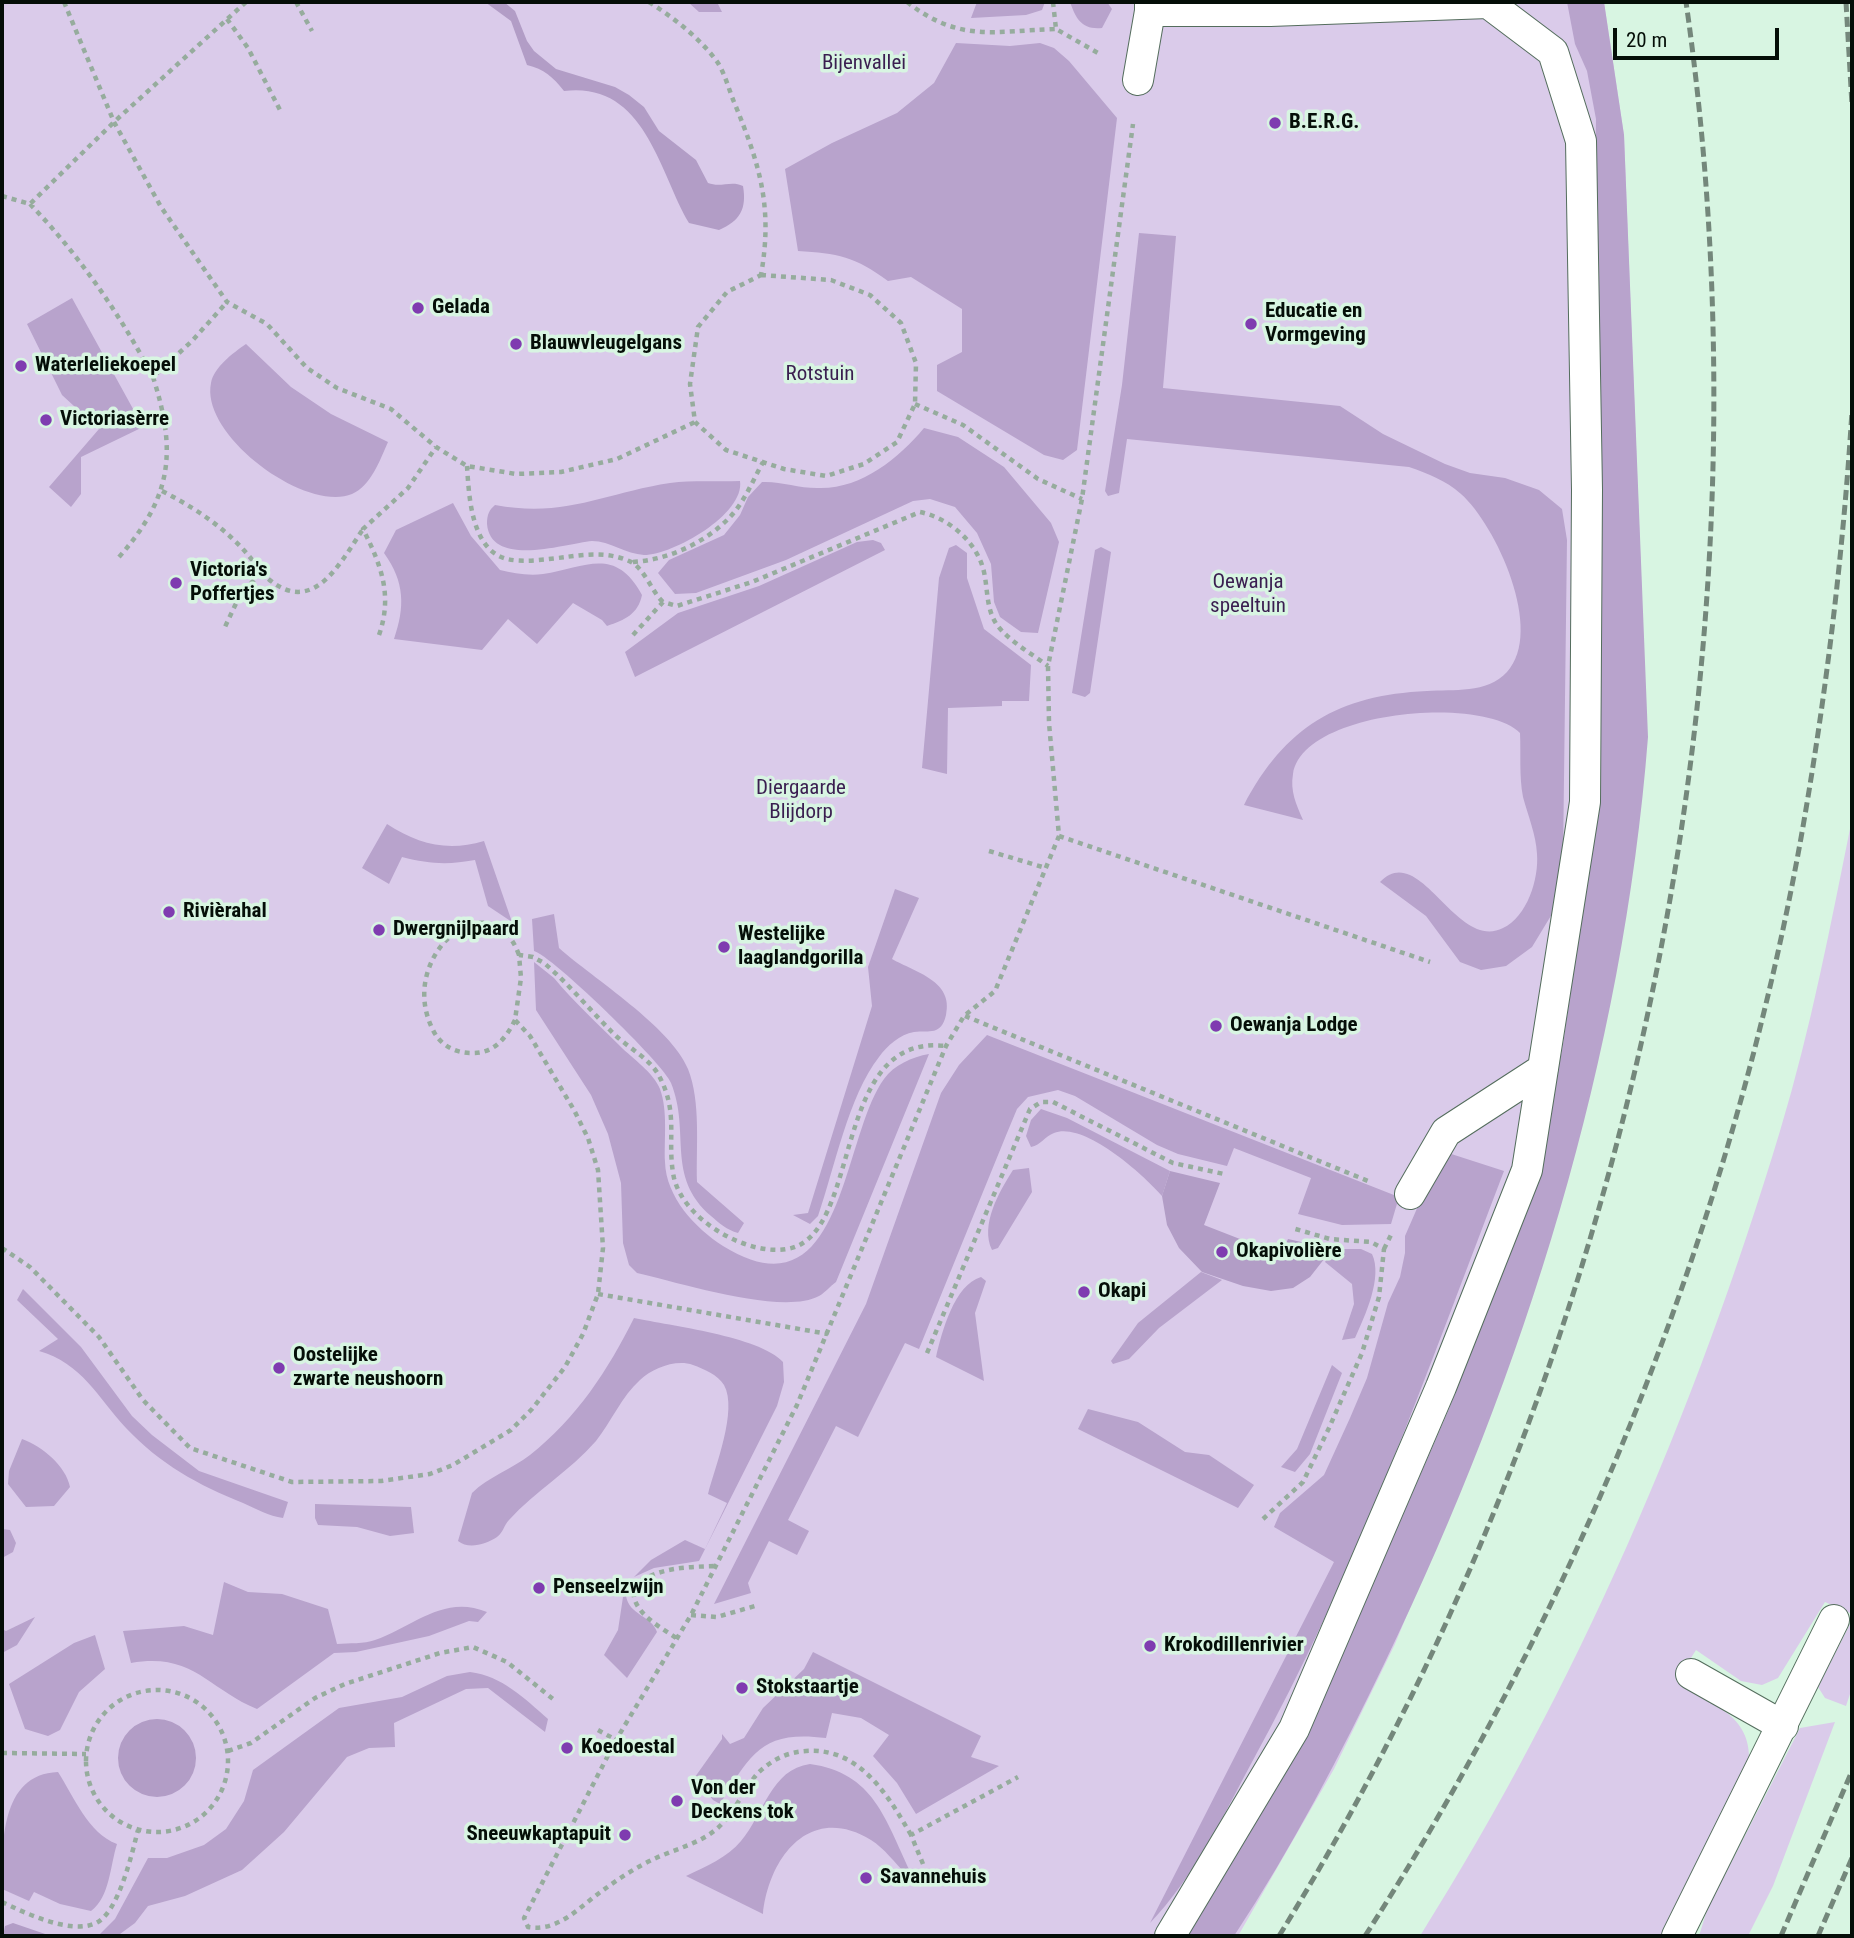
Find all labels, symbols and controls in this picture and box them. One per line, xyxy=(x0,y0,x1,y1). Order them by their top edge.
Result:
scale bar xyxy=(1616,14,1782,58)
text: 20 m xyxy=(1626,28,1667,52)
park label: Bijenvallei xyxy=(822,51,906,77)
place label: B.E.R.G. xyxy=(1289,110,1359,136)
marker: B.E.R.G. xyxy=(1267,115,1283,131)
place label: Gelada xyxy=(432,295,490,321)
place label: Educatie en Vormgeving xyxy=(1265,299,1366,349)
marker: Gelada xyxy=(410,300,426,316)
marker: Educatie en Vormgeving xyxy=(1243,316,1259,332)
place label: Blauwvleugelgans xyxy=(530,331,682,357)
marker: Blauwvleugelgans xyxy=(508,336,524,352)
place label: Waterleliekoepel xyxy=(35,353,176,379)
marker: Waterleliekoepel xyxy=(13,358,29,374)
park label: Rotstuin xyxy=(786,362,854,388)
place label: Victoriasèrre xyxy=(60,407,169,433)
marker: Victoriasèrre xyxy=(38,412,54,428)
place label: Victoria's Poffertjes xyxy=(190,558,274,608)
park label: Oewanja speeltuin xyxy=(1210,570,1286,620)
marker: Victoria's Poffertjes xyxy=(168,575,184,591)
park label: Diergaarde Blijdorp xyxy=(756,776,846,826)
place label: Rivièrahal xyxy=(183,899,267,925)
marker: Rivièrahal xyxy=(161,904,177,920)
place label: Dwergnijlpaard xyxy=(393,917,519,943)
marker: Dwergnijlpaard xyxy=(371,922,387,938)
place label: Westelijke laaglandgorilla xyxy=(738,922,863,972)
marker: Westelijke laaglandgorilla xyxy=(716,939,732,955)
place label: Oewanja Lodge xyxy=(1230,1013,1358,1039)
marker: Oewanja Lodge xyxy=(1208,1018,1224,1034)
place label: Okapivolière xyxy=(1236,1239,1341,1265)
marker: Okapivolière xyxy=(1214,1244,1230,1260)
place label: Okapi xyxy=(1098,1279,1146,1305)
marker: Okapi xyxy=(1076,1284,1092,1300)
place label: Oostelijke zwarte neushoorn xyxy=(293,1343,443,1393)
marker: Oostelijke zwarte neushoorn xyxy=(271,1360,287,1376)
place label: Penseelzwijn xyxy=(553,1575,664,1601)
marker: Penseelzwijn xyxy=(531,1580,547,1596)
place label: Krokodillenrivier xyxy=(1164,1633,1304,1659)
marker: Krokodillenrivier xyxy=(1142,1638,1158,1654)
place label: Stokstaartje xyxy=(756,1675,859,1701)
marker: Stokstaartje xyxy=(734,1680,750,1696)
place label: Koedoestal xyxy=(581,1735,675,1761)
marker: Koedoestal xyxy=(559,1740,575,1756)
place label: Von der Deckens tok xyxy=(691,1776,794,1826)
marker: Von der Deckens tok xyxy=(669,1793,685,1809)
place label: Sneeuwkaptapuit xyxy=(466,1822,611,1848)
marker: Sneeuwkaptapuit xyxy=(617,1827,633,1843)
place label: Savannehuis xyxy=(880,1865,986,1891)
marker: Savannehuis xyxy=(858,1870,874,1886)

